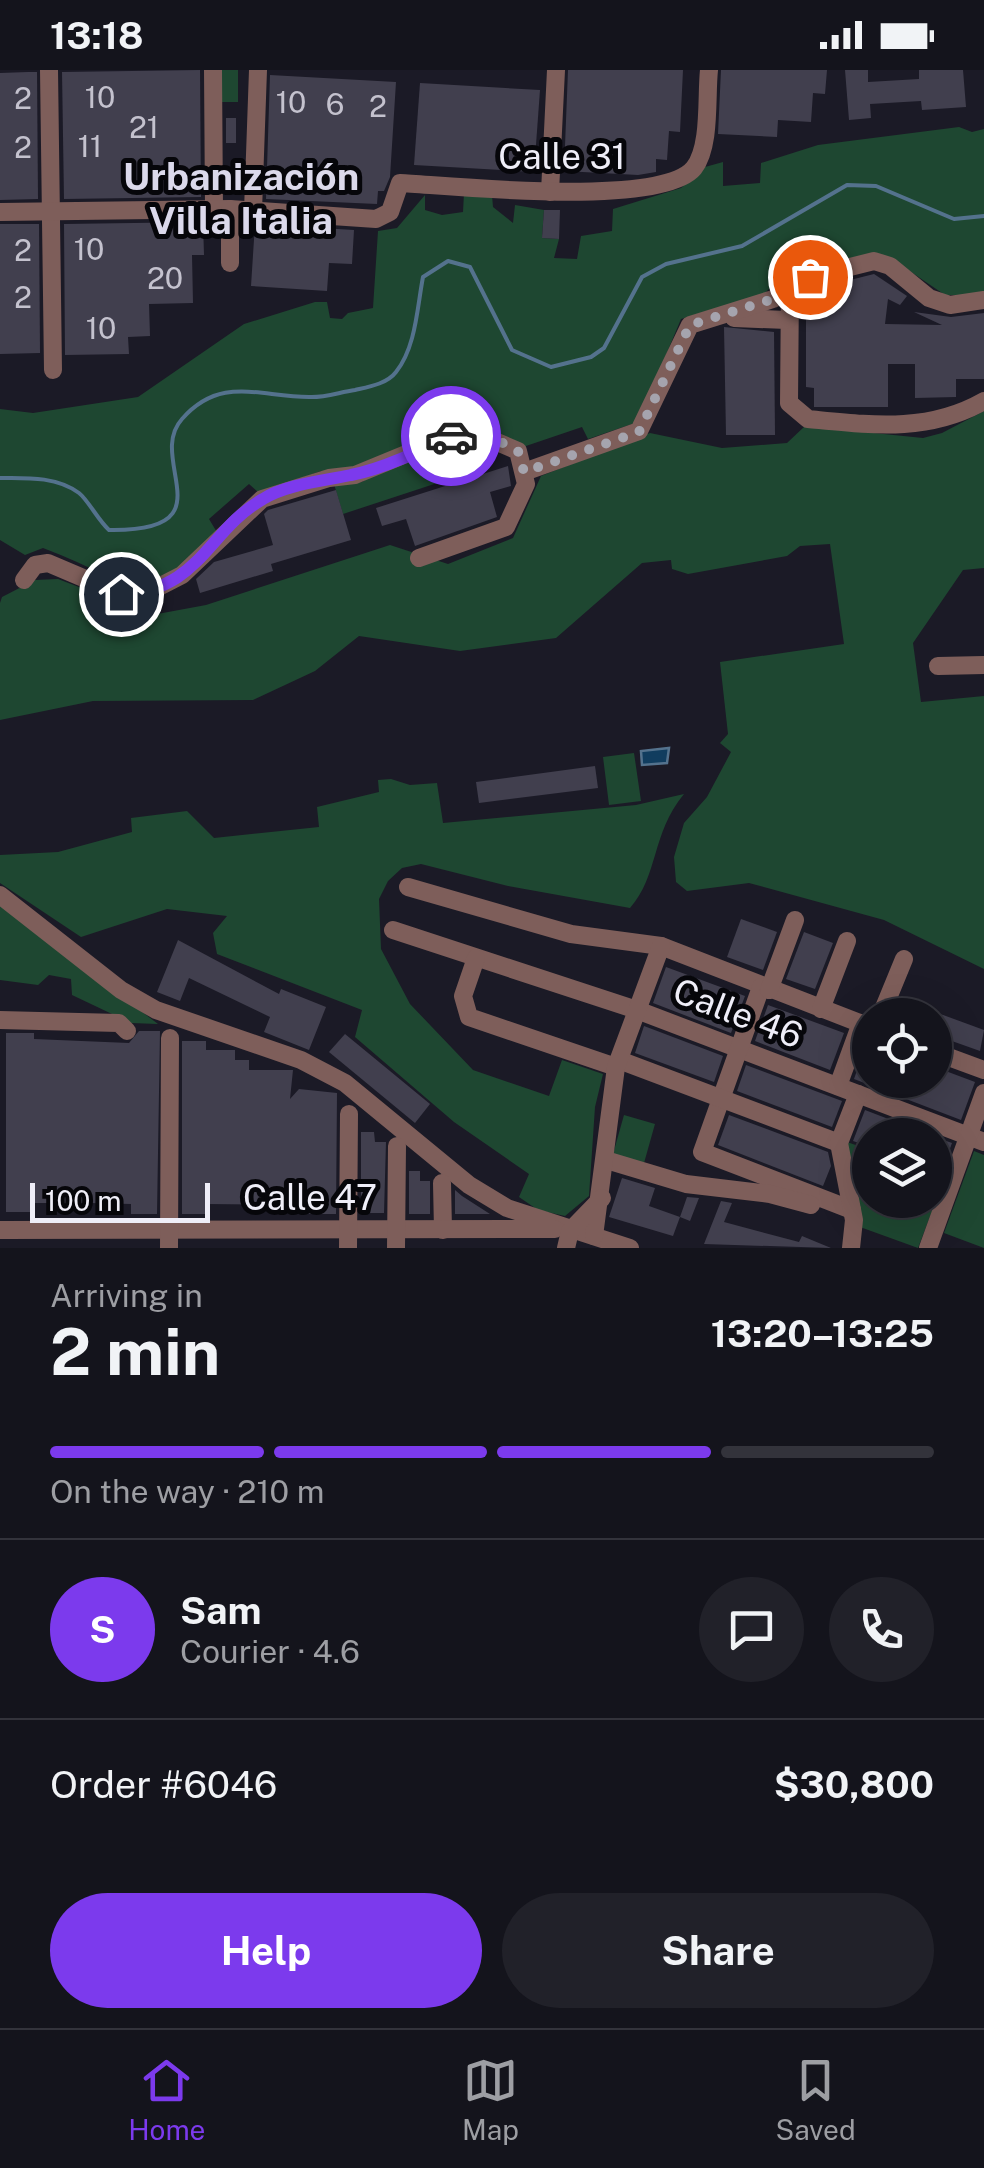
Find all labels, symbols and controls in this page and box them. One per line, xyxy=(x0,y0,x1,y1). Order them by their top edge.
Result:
text: 13:18 xyxy=(50,13,144,58)
house number: 10 xyxy=(85,79,115,115)
house number: 2 xyxy=(14,80,32,116)
house number: 10 xyxy=(276,84,306,120)
house number: 6 xyxy=(326,86,344,122)
house number: 2 xyxy=(369,88,387,124)
house number: 21 xyxy=(129,109,159,145)
house number: 11 xyxy=(78,128,102,164)
house number: 2 xyxy=(14,129,32,165)
street label: Calle 31 xyxy=(498,136,626,177)
district label: Urbanización Villa Italia xyxy=(123,154,359,243)
house number: 10 xyxy=(74,231,104,267)
house number: 2 xyxy=(14,232,32,268)
pin xyxy=(768,235,853,320)
icon: bag xyxy=(783,250,838,305)
house number: 20 xyxy=(147,260,183,296)
house number: 2 xyxy=(14,279,32,315)
house number: 10 xyxy=(86,310,116,346)
courier xyxy=(401,386,501,486)
icon: car xyxy=(424,409,479,464)
pin xyxy=(79,552,164,637)
icon: home xyxy=(94,567,149,622)
street label: Calle 46 xyxy=(668,970,808,1056)
map controls xyxy=(852,998,952,1218)
button: locate xyxy=(852,998,952,1098)
button: layers xyxy=(852,1118,952,1218)
street label: Calle 47 xyxy=(243,1177,377,1218)
scale bar xyxy=(30,1178,210,1222)
text: 100 m xyxy=(45,1184,122,1217)
text: Arriving in xyxy=(50,1277,203,1314)
text: 13:20–13:25 xyxy=(711,1311,934,1356)
text: 2 min xyxy=(50,1313,220,1390)
text: On the way · 210 m xyxy=(50,1473,324,1510)
button: chat xyxy=(699,1577,804,1682)
button: phone xyxy=(829,1577,934,1682)
text: Sam xyxy=(180,1588,262,1633)
text: S xyxy=(89,1607,116,1652)
text: Courier · 4.6 xyxy=(180,1633,360,1670)
text: Order #6046 xyxy=(50,1762,278,1807)
text: $30,800 xyxy=(774,1762,934,1807)
button: Help xyxy=(50,1893,482,2008)
button: Share xyxy=(502,1893,934,2008)
tab: Home xyxy=(128,2053,205,2146)
tab: Map xyxy=(462,2053,519,2146)
tab: Saved xyxy=(776,2053,856,2146)

